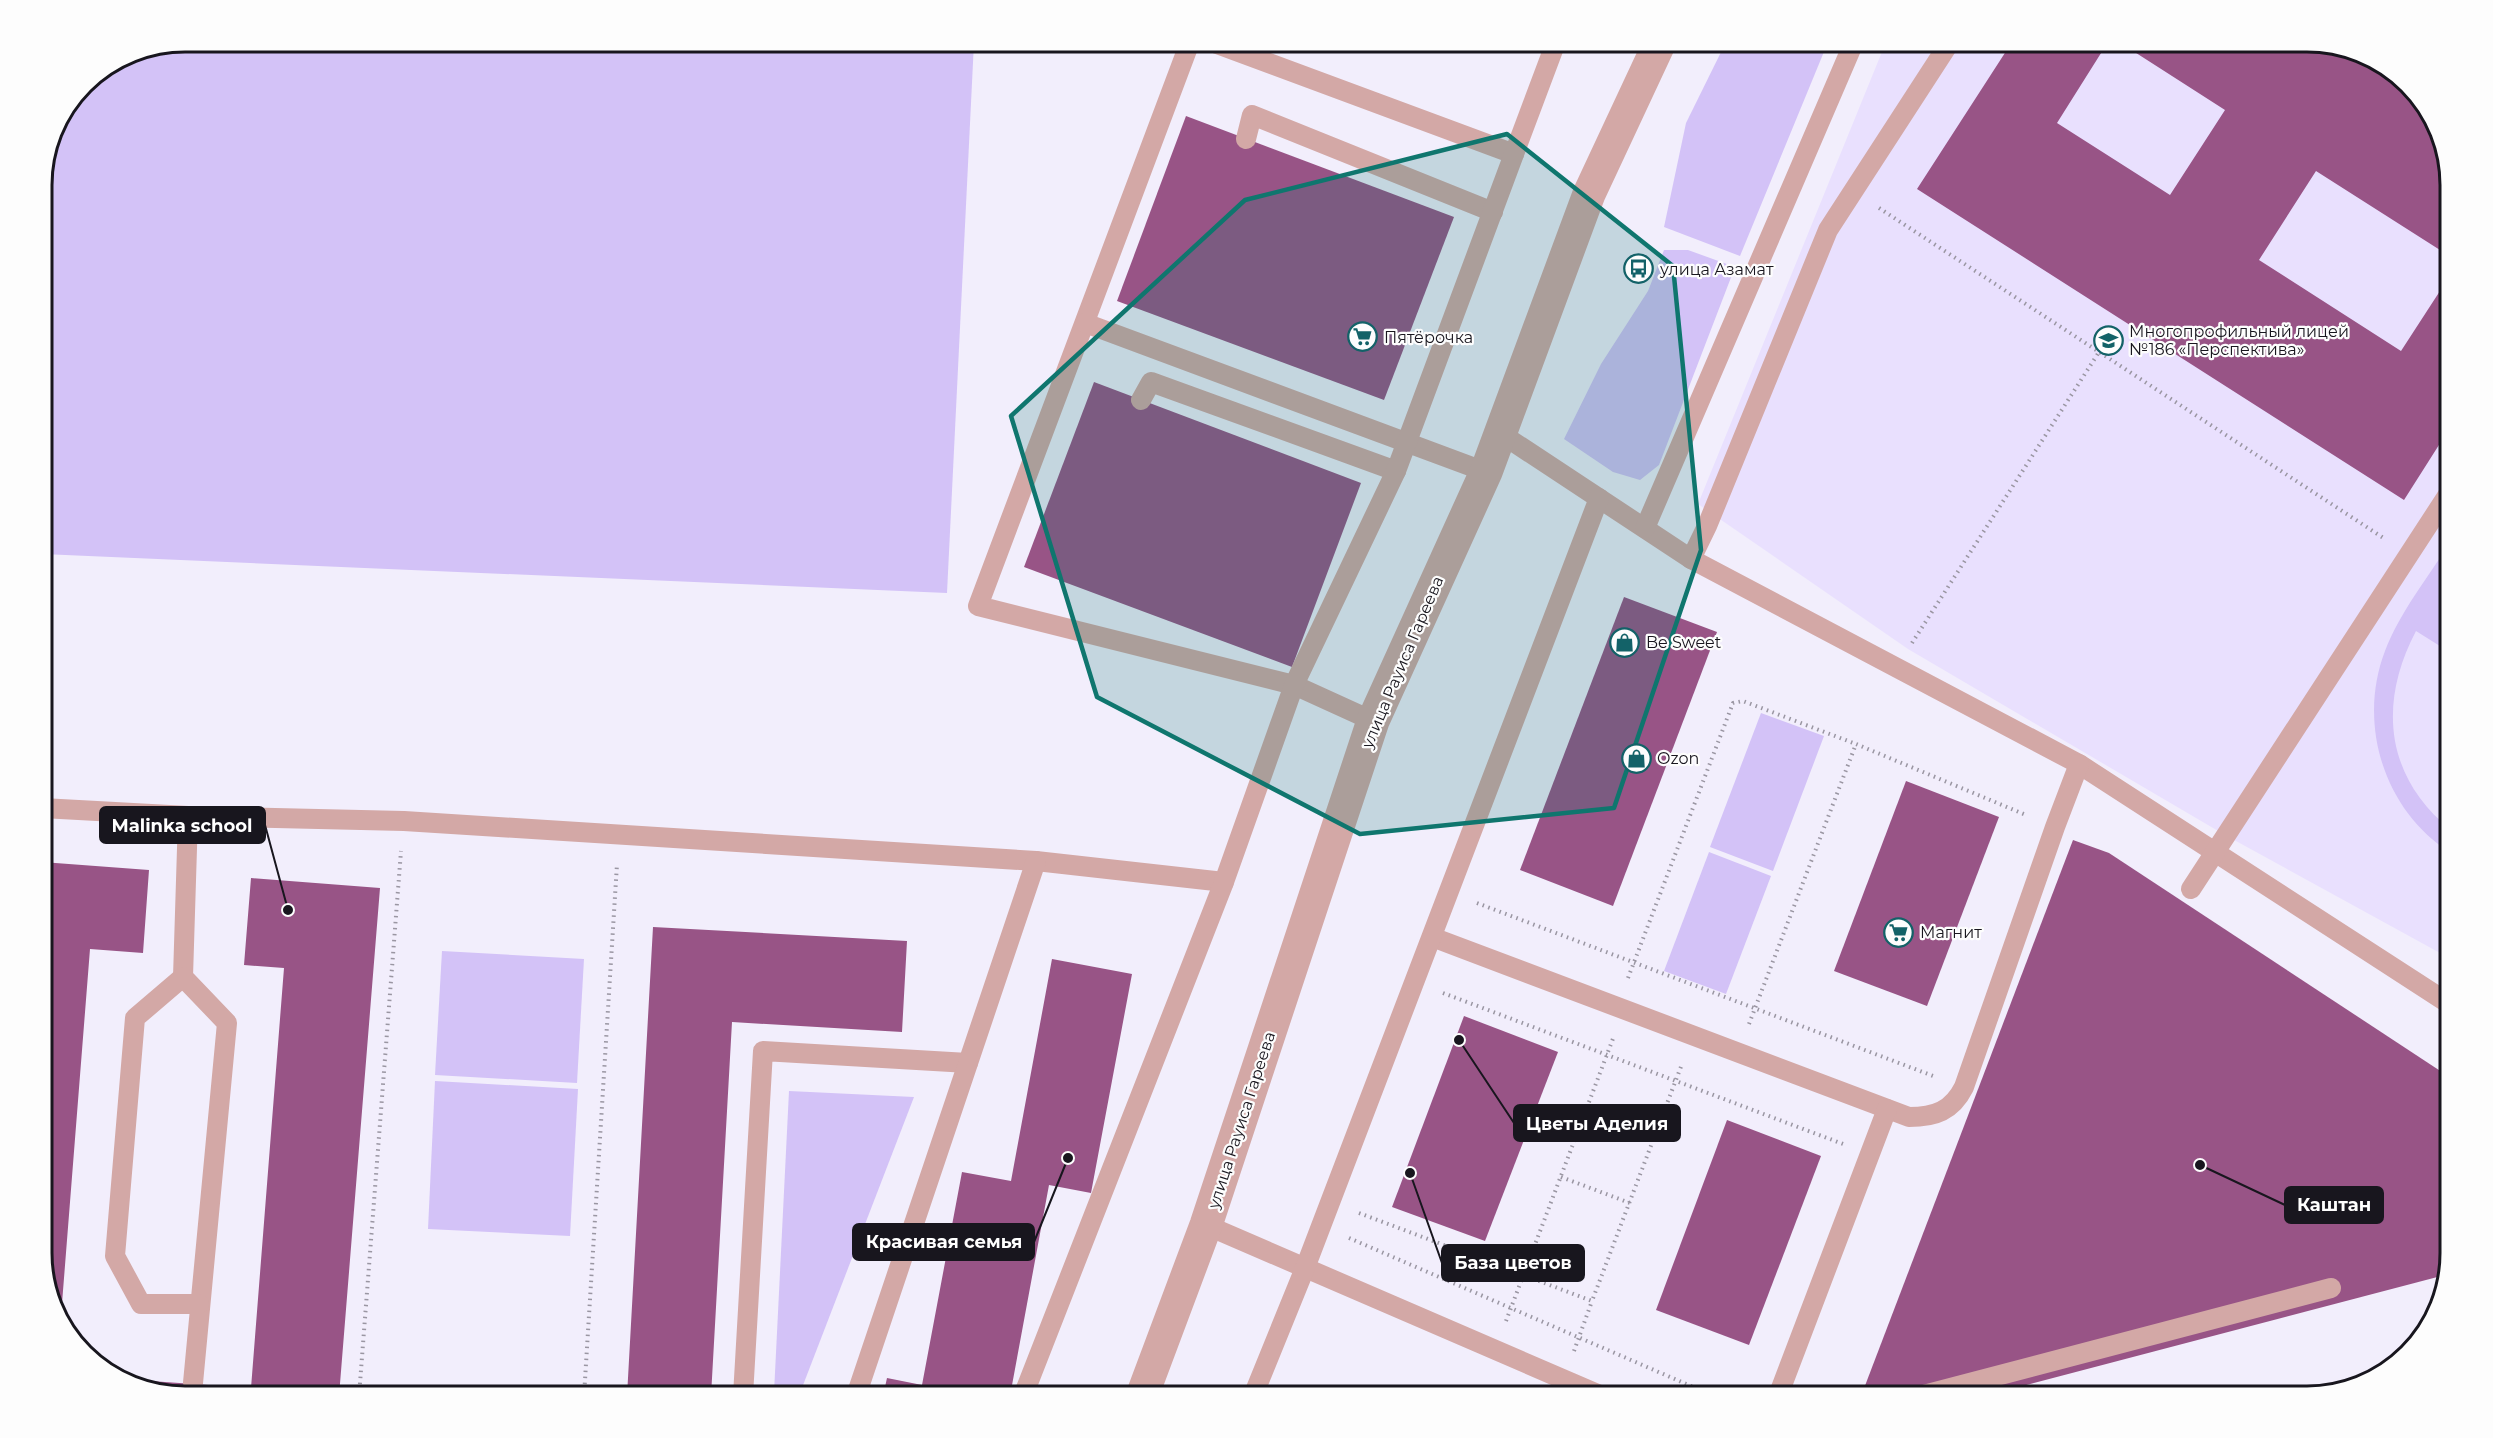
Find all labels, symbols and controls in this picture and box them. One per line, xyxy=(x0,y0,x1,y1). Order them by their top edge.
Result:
bus stop icon: улица Азамат xyxy=(1623,253,1655,285)
place label: улица Азамат xyxy=(1659,260,1774,279)
supermarket icon: Пятёрочка xyxy=(1347,321,1379,353)
place label: Многопрофильный лицей №186 «Перспектива» xyxy=(2129,322,2349,359)
school or university icon: Многопрофильный лицей №186 «Перспектива» xyxy=(2092,324,2124,356)
place label: Пятёрочка xyxy=(1384,328,1473,347)
street label: улица Рауиса Гареева xyxy=(1357,573,1447,752)
shop icon: Be Sweet xyxy=(1609,626,1641,658)
place label: Be Sweet xyxy=(1646,633,1722,652)
shop icon: Ozon xyxy=(1620,742,1652,774)
place label: Ozon xyxy=(1657,749,1699,768)
callout: Malinka school xyxy=(100,807,265,843)
text: Malinka school xyxy=(111,815,253,837)
supermarket icon: Магнит xyxy=(1883,916,1915,948)
place label: Магнит xyxy=(1920,923,1982,942)
street label: улица Рауиса Гареева xyxy=(1204,1029,1279,1212)
callout: Цветы Аделия xyxy=(1514,1105,1680,1141)
text: Цветы Аделия xyxy=(1526,1113,1668,1135)
callout: Каштан xyxy=(2285,1187,2383,1223)
text: Каштан xyxy=(2297,1194,2371,1216)
callout: Красивая семья xyxy=(853,1224,1034,1260)
text: Красивая семья xyxy=(866,1231,1022,1253)
callout: База цветов xyxy=(1442,1245,1584,1281)
text: База цветов xyxy=(1454,1252,1572,1274)

